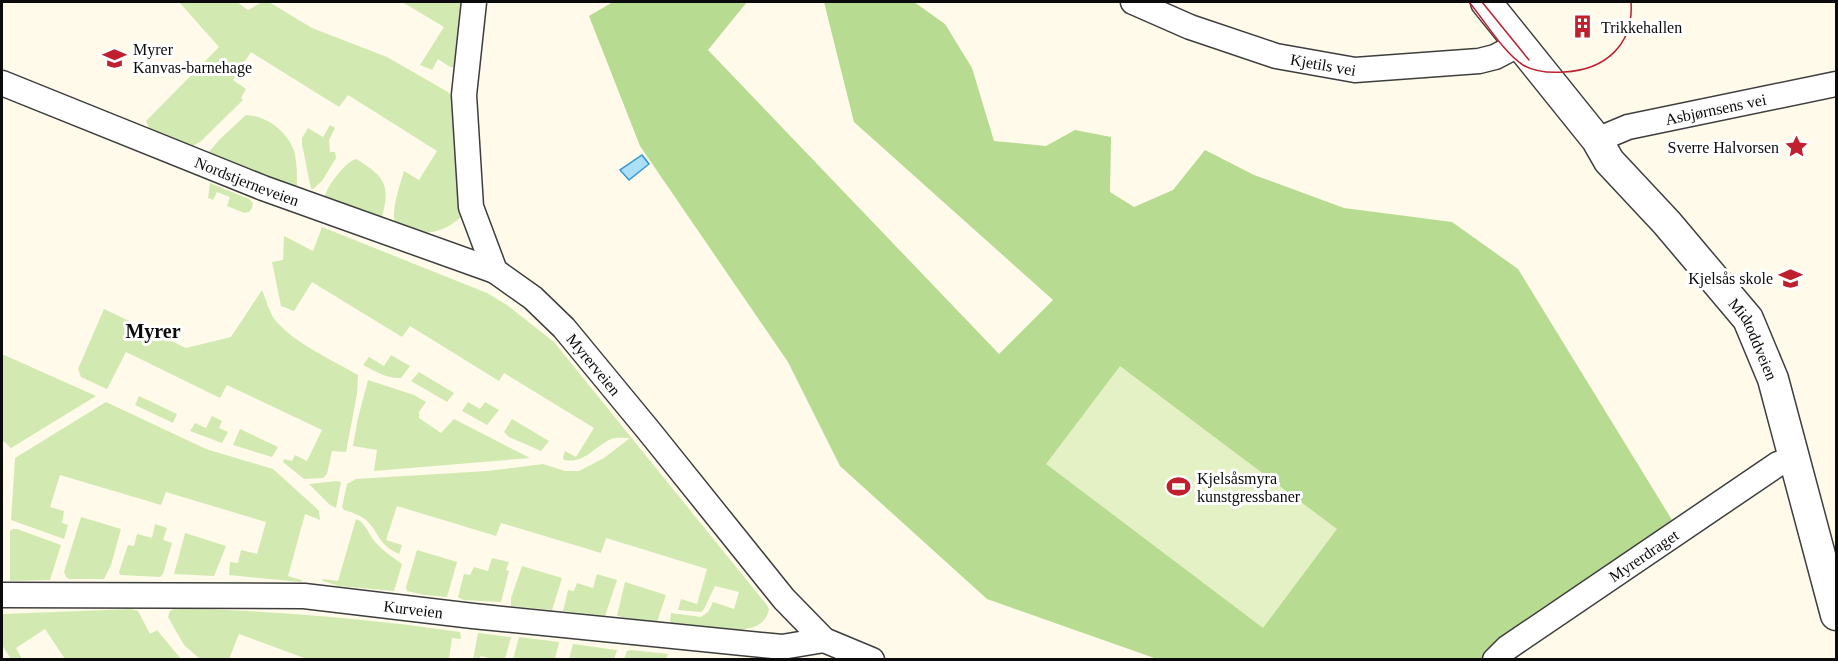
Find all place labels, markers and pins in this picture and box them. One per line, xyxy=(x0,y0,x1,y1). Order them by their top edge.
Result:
building icon: Trikkehallen xyxy=(1570,14,1596,40)
place label: Trikkehallen xyxy=(1601,19,1682,36)
place label: Myrer Kanvas-barnehage xyxy=(133,41,252,77)
school or university icon: Myrer Kanvas-barnehage xyxy=(102,45,128,71)
place icon: Sverre Halvorsen xyxy=(1784,134,1810,160)
place label: Sverre Halvorsen xyxy=(1667,139,1779,156)
school or university icon: Kjelsås skole xyxy=(1778,265,1804,291)
place label: Kjelsås skole xyxy=(1688,270,1773,288)
place label: Kjelsåsmyra kunstgressbaner xyxy=(1197,470,1301,506)
sports icon: Kjelsåsmyra kunstgressbaner xyxy=(1166,474,1192,500)

